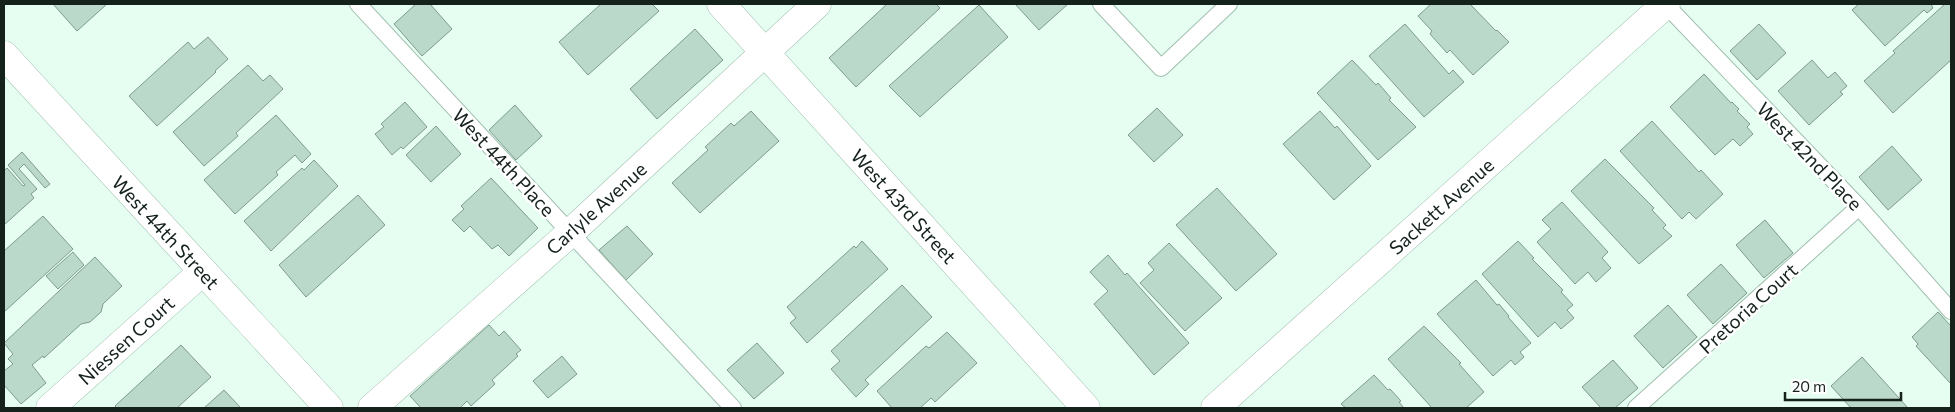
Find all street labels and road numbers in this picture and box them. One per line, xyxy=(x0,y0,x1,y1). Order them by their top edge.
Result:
street label: West 42nd Place xyxy=(1753,97,1867,215)
street label: West 44th Place xyxy=(448,103,560,221)
street label: West 43rd Street xyxy=(847,144,961,268)
street label: Sackett Avenue xyxy=(1384,153,1498,259)
street label: Carlyle Avenue xyxy=(541,157,651,259)
street label: West 44th Street xyxy=(107,170,225,294)
street label: Pretoria Court xyxy=(1694,258,1802,358)
street label: Niessen Court xyxy=(73,291,179,389)

